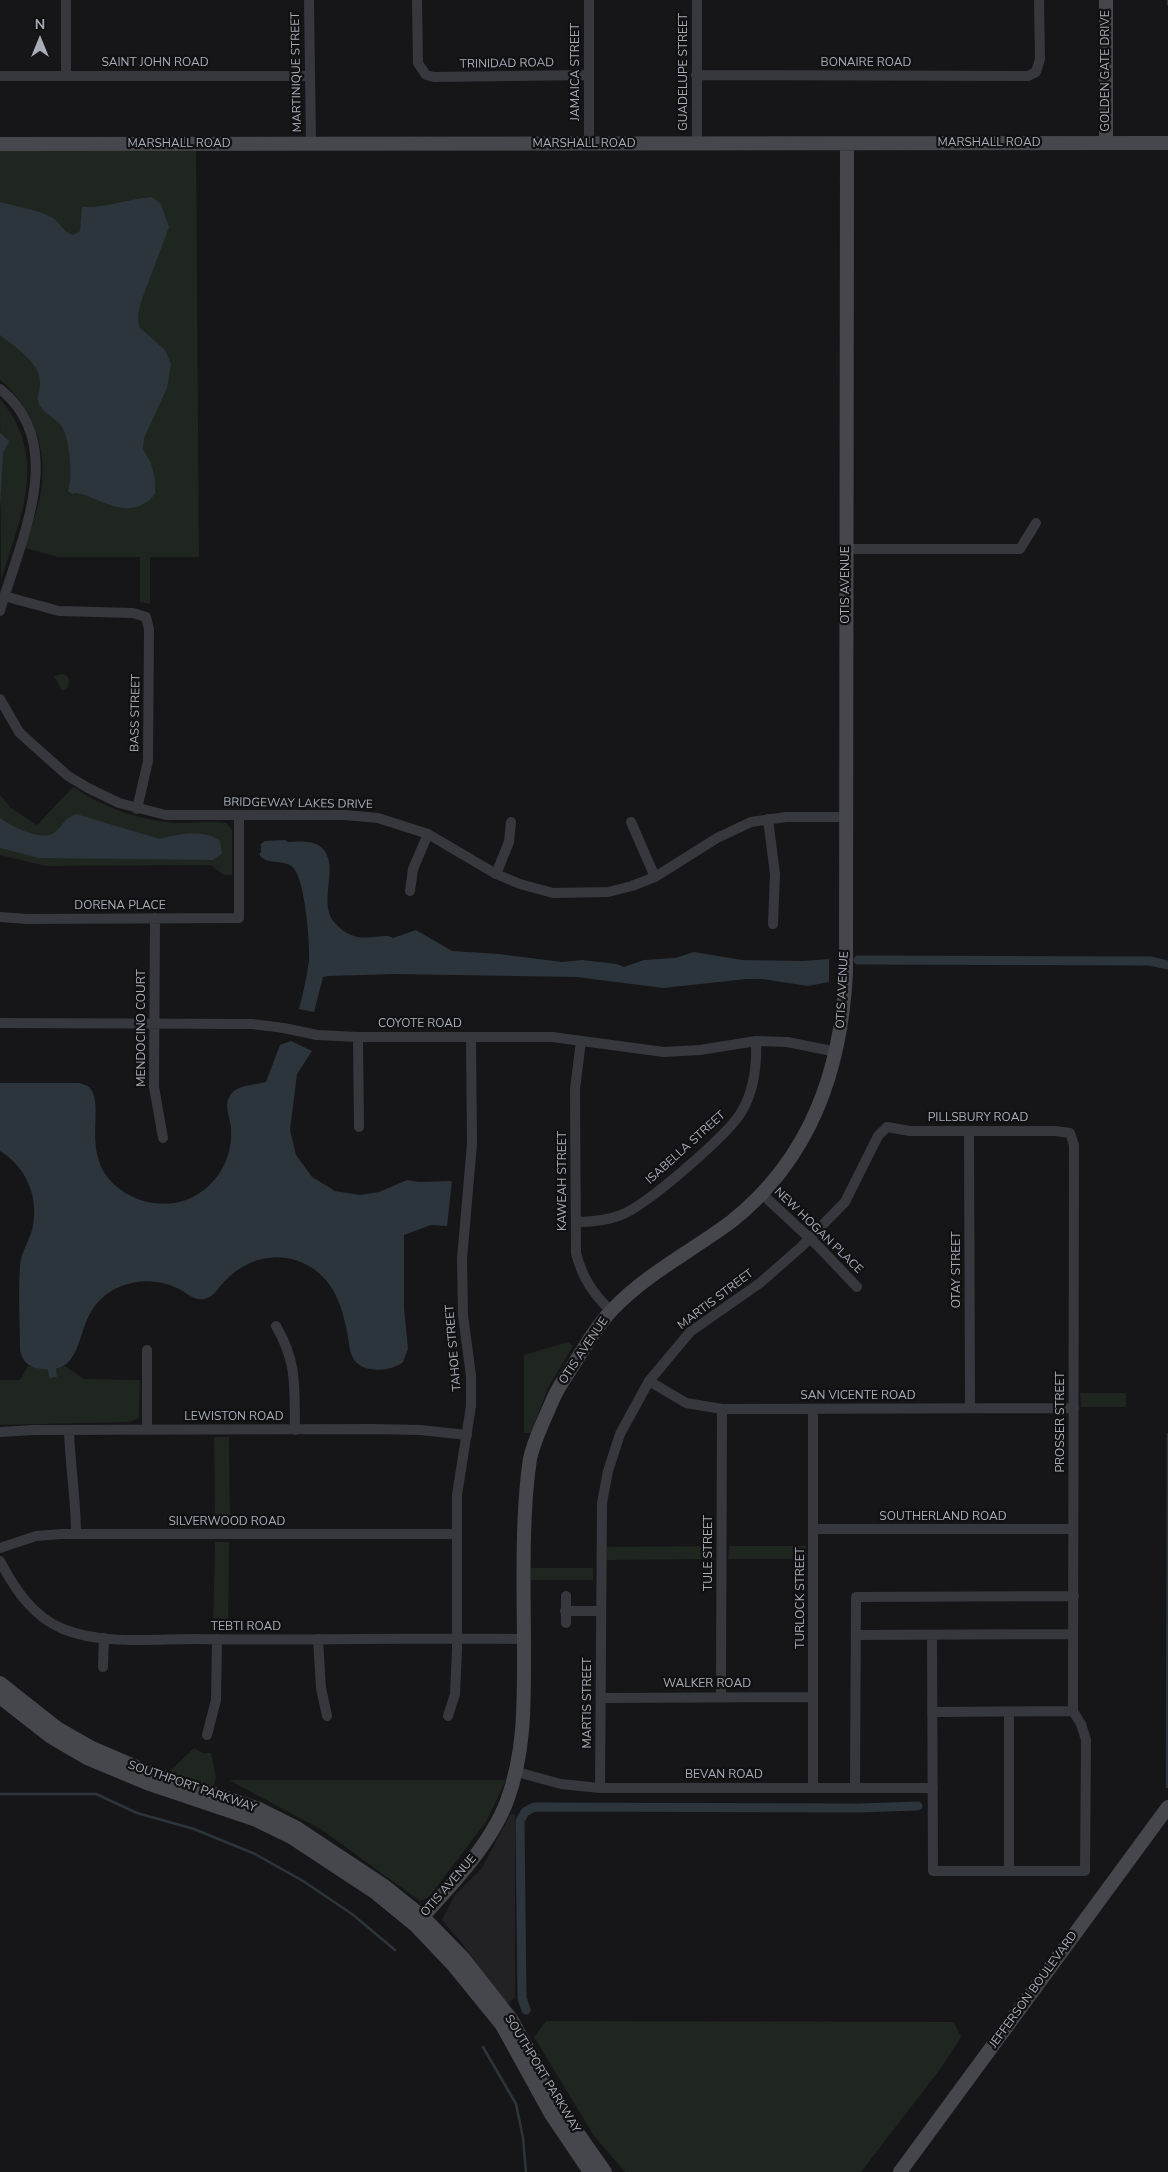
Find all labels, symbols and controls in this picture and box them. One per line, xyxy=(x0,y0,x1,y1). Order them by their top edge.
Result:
street label: GOLDEN GATE DRIVE xyxy=(1099,10,1113,132)
street label: MARTINIQUE STREET xyxy=(289,12,305,132)
street label: GUADELUPE STREET xyxy=(677,13,691,131)
north arrow xyxy=(15,15,65,65)
text: N xyxy=(35,15,45,34)
street label: JAMAICA STREET xyxy=(569,23,583,121)
street label: SAINT JOHN ROAD xyxy=(101,56,209,70)
street label: TRINIDAD ROAD xyxy=(460,56,554,72)
street label: BONAIRE ROAD xyxy=(821,56,911,70)
street label: MARSHALL ROAD xyxy=(937,136,1041,150)
street label: MARSHALL ROAD xyxy=(127,137,231,151)
street label: MARSHALL ROAD xyxy=(532,137,636,151)
street label: OTIS AVENUE xyxy=(839,546,853,624)
street label: BASS STREET xyxy=(128,674,144,752)
street label: BRIDGEWAY LAKES DRIVE xyxy=(223,795,373,813)
street label: DORENA PLACE xyxy=(74,899,166,913)
street label: OTIS AVENUE xyxy=(834,951,852,1029)
street label: MENDOCINO COURT xyxy=(135,969,149,1087)
street label: COYOTE ROAD xyxy=(378,1017,462,1031)
street label: ISABELLA STREET xyxy=(643,1108,729,1188)
street label: PILLSBURY ROAD xyxy=(928,1111,1028,1125)
street label: KAWEAH STREET xyxy=(556,1131,570,1231)
street label: NEW HOGAN PLACE xyxy=(771,1185,865,1277)
street label: OTAY STREET xyxy=(950,1232,964,1308)
street label: MARTIS STREET xyxy=(675,1267,757,1333)
street label: TAHOE STREET xyxy=(443,1304,465,1392)
street label: OTIS AVENUE xyxy=(556,1315,612,1387)
street label: PROSSER STREET xyxy=(1054,1371,1068,1473)
street label: SAN VICENTE ROAD xyxy=(800,1389,916,1403)
street label: LEWISTON ROAD xyxy=(184,1410,284,1424)
street label: SOUTHERLAND ROAD xyxy=(879,1510,1007,1524)
street label: SILVERWOOD ROAD xyxy=(168,1515,286,1529)
street label: TULE STREET xyxy=(702,1515,716,1591)
street label: TURLOCK STREET xyxy=(794,1547,808,1649)
street label: TEBTI ROAD xyxy=(211,1620,281,1634)
street label: MARTIS STREET xyxy=(581,1657,595,1749)
street label: WALKER ROAD xyxy=(663,1677,751,1691)
street label: SOUTHPORT PARKWAY xyxy=(126,1758,258,1816)
street label: BEVAN ROAD xyxy=(685,1768,763,1782)
street label: OTIS AVENUE xyxy=(418,1852,480,1920)
street label: JEFFERSON BOULEVARD xyxy=(987,1929,1081,2051)
street label: SOUTHPORT PARKWAY xyxy=(501,2012,583,2136)

